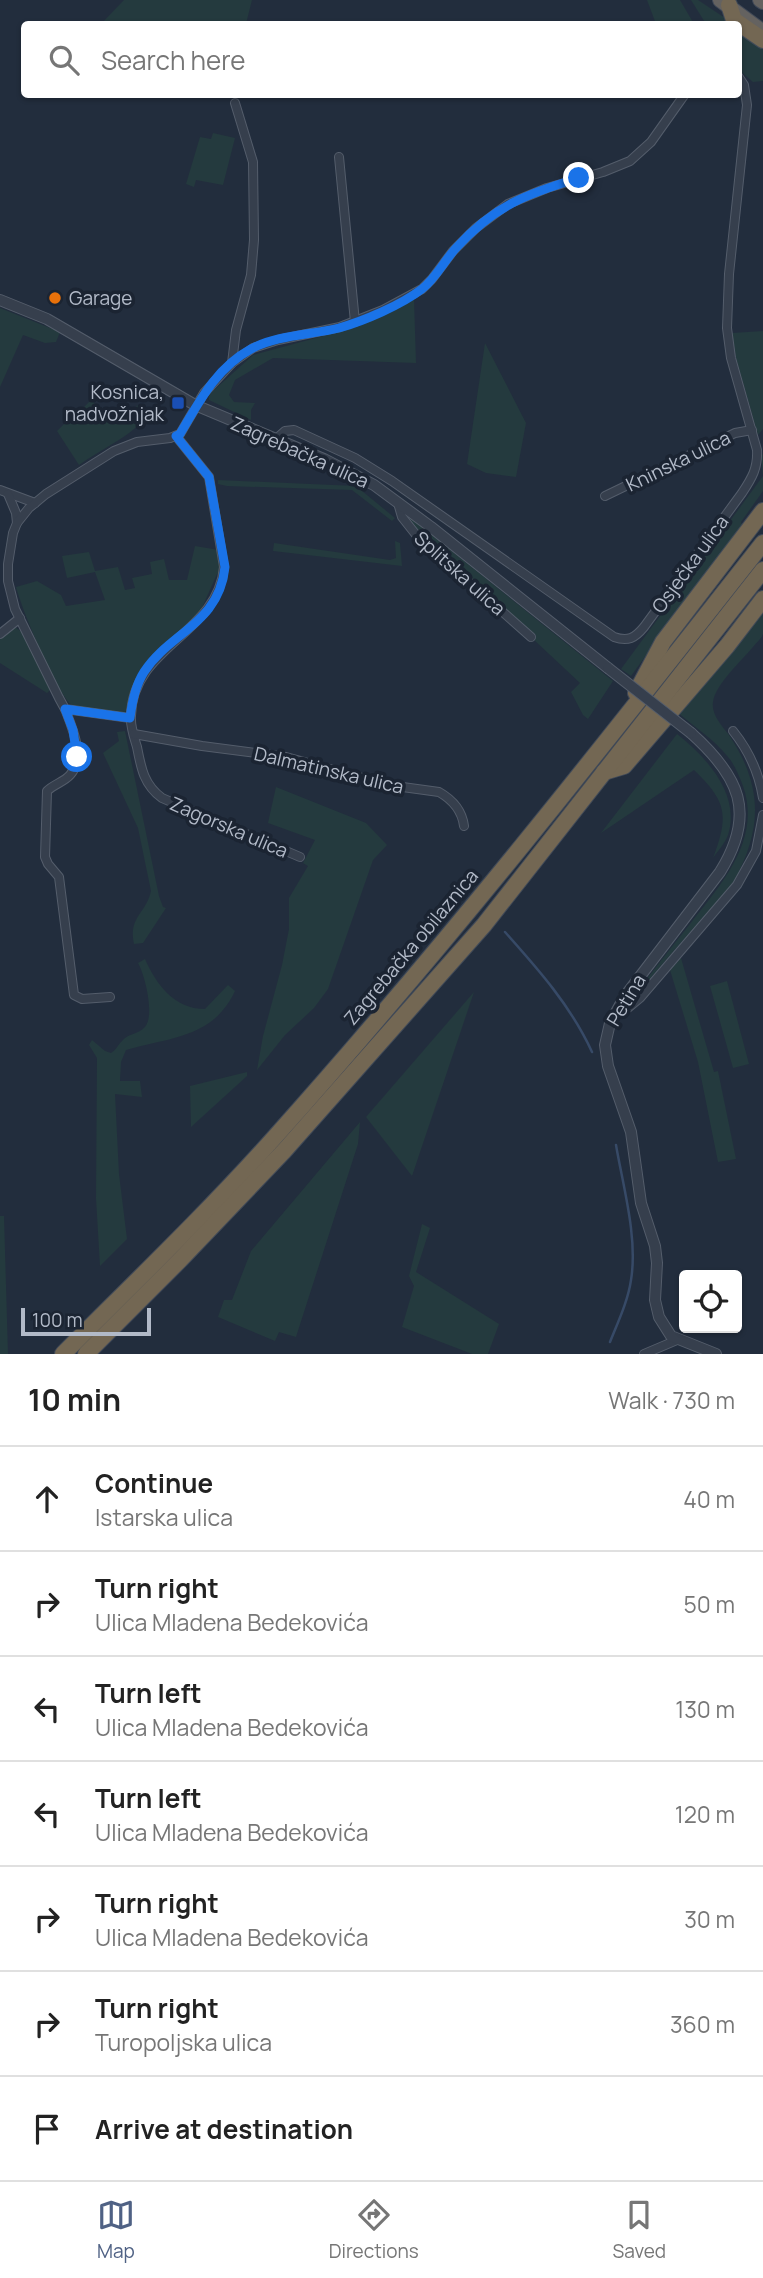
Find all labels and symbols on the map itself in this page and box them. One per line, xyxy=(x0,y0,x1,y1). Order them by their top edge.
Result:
route end xyxy=(563,162,594,193)
place label: Garage xyxy=(69,285,132,311)
marker: Garage xyxy=(47,290,63,306)
place label: Kosnica, nadvožnjak xyxy=(65,379,165,427)
marker: Kosnica, nadvožnjak xyxy=(170,395,186,411)
street label: Zagrebačka ulica xyxy=(227,410,373,494)
street label: Kninska ulica xyxy=(621,424,735,498)
street label: Osječka ulica xyxy=(646,510,734,618)
street label: Splitska ulica xyxy=(409,525,511,621)
street label: Dalmatinska ulica xyxy=(252,740,406,800)
route start xyxy=(61,741,92,772)
street label: Zagorska ulica xyxy=(166,790,292,864)
street label: Zagrebačka obilaznica xyxy=(338,864,484,1030)
street label: Petina xyxy=(600,969,652,1031)
scale bar xyxy=(21,1305,150,1337)

